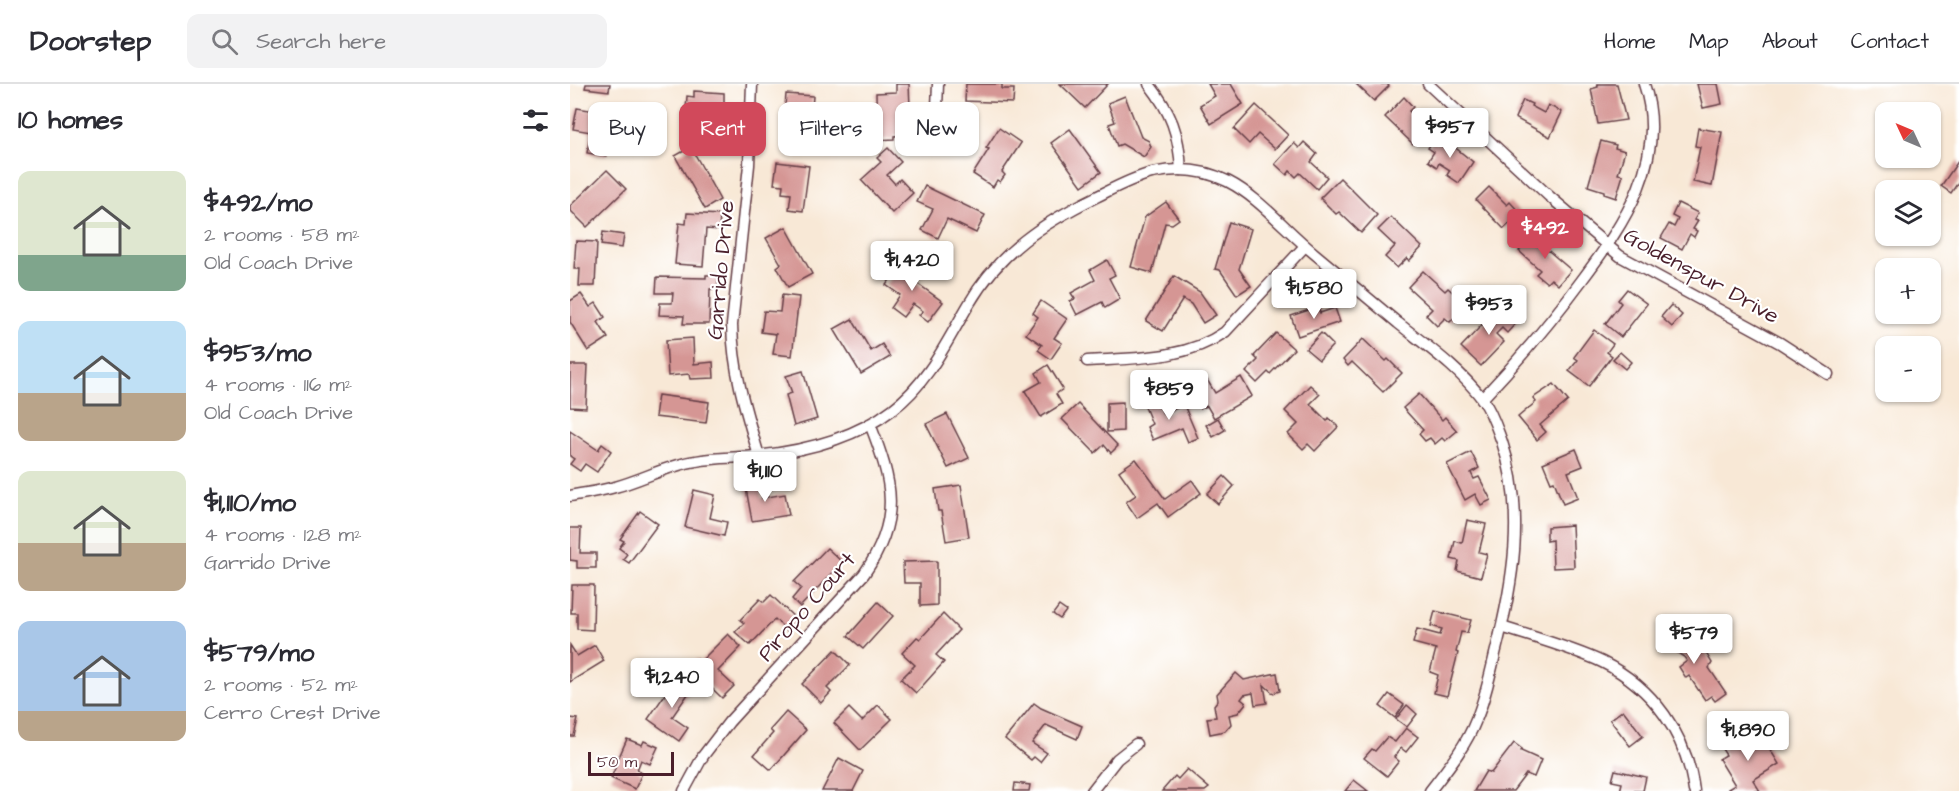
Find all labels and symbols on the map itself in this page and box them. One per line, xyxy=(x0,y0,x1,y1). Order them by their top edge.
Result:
north arrow xyxy=(1875,102,1941,168)
pin: $957 xyxy=(1414,108,1486,159)
street label: Garrido Drive xyxy=(699,199,743,341)
pin: $492 xyxy=(1509,209,1581,260)
street label: Goldenspur Drive xyxy=(1618,220,1785,332)
pin: $1,420 xyxy=(863,241,961,292)
pin: $1,580 xyxy=(1265,269,1363,320)
pin: $953 xyxy=(1453,285,1525,336)
pin: $859 xyxy=(1133,370,1205,421)
pin: $1,110 xyxy=(716,452,814,503)
street label: Piropo Court xyxy=(751,546,863,668)
pin: $579 xyxy=(1658,614,1730,665)
pin: $1,240 xyxy=(623,658,721,709)
pin: $1,890 xyxy=(1699,711,1797,762)
scale bar xyxy=(588,749,674,776)

